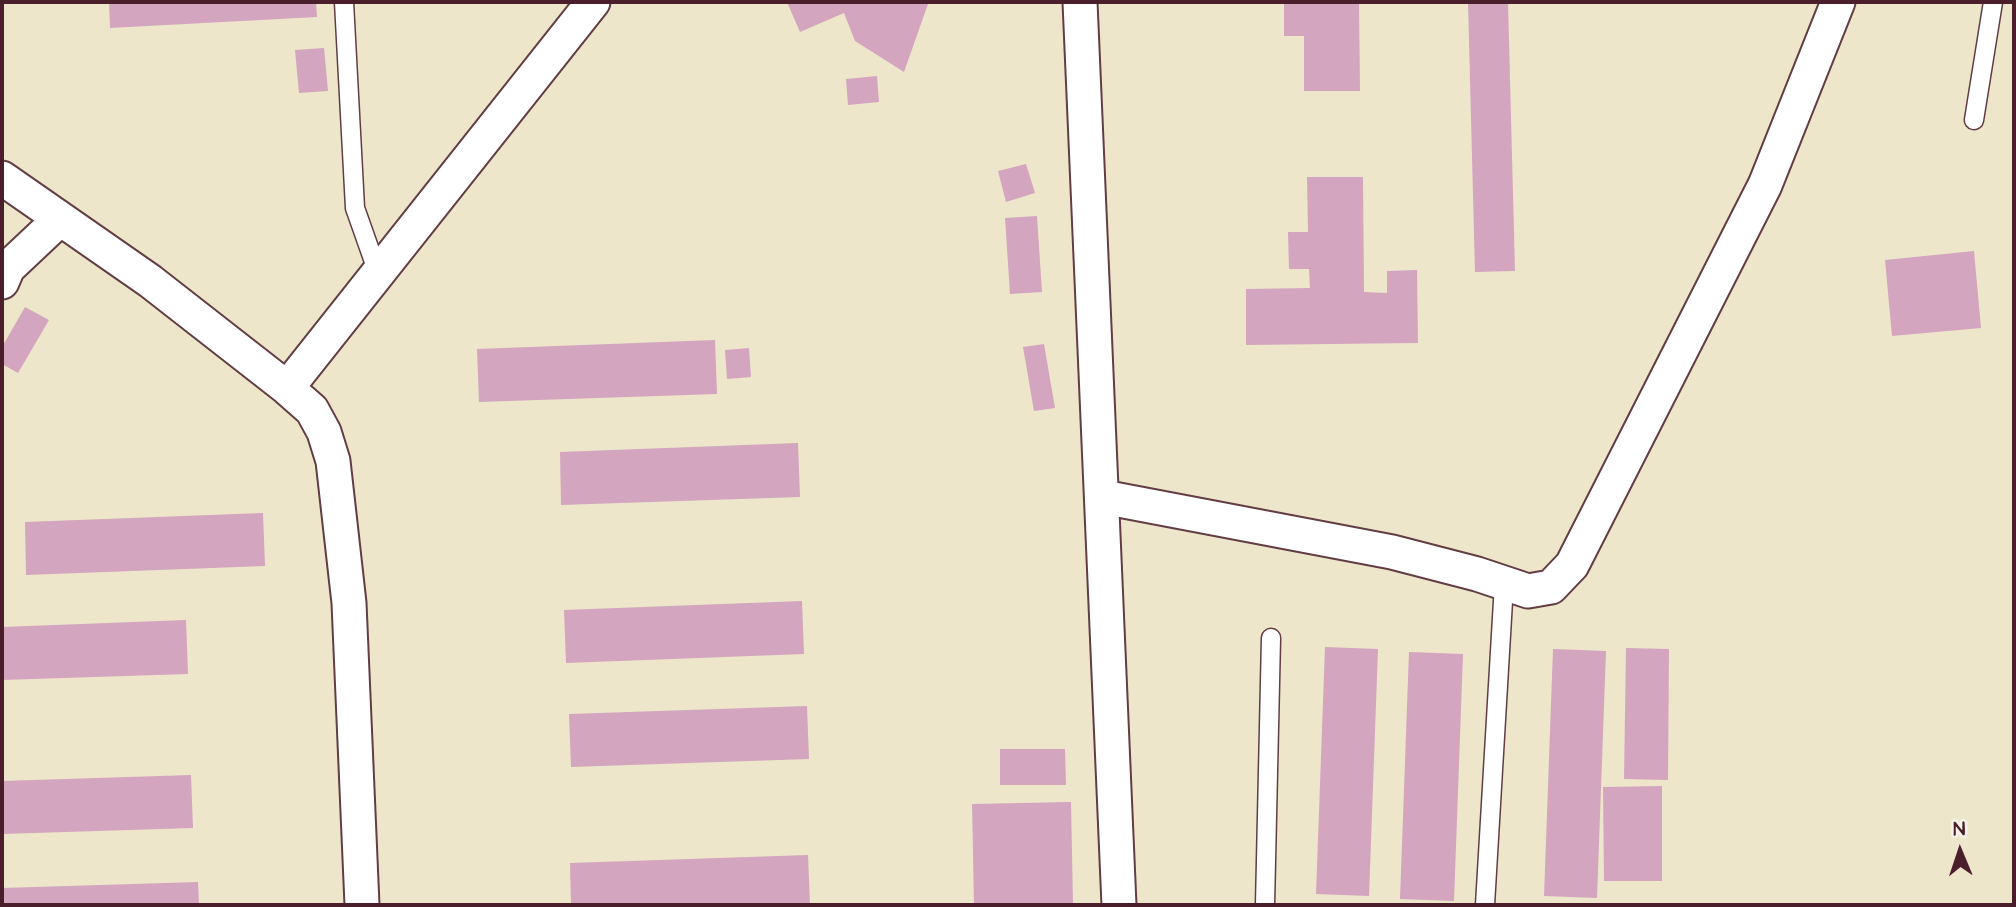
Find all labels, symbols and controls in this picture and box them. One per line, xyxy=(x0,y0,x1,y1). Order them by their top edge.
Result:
north arrow xyxy=(1925,816,1995,886)
text: N xyxy=(1953,816,1966,843)

